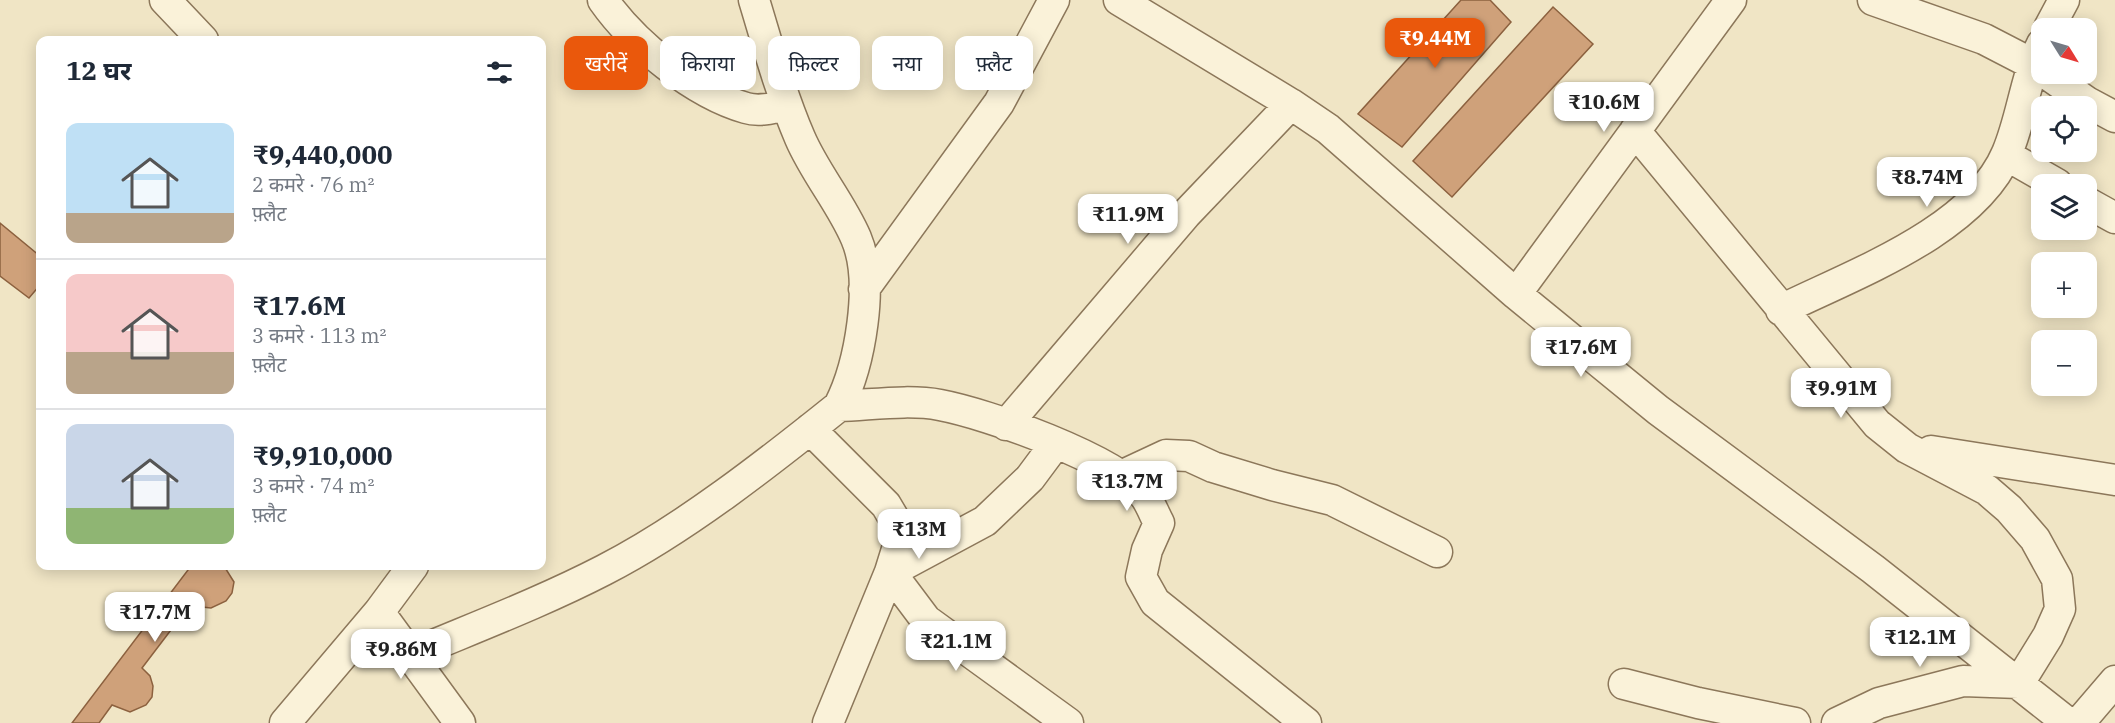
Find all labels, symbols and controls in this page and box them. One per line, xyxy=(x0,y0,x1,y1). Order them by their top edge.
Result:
pin: ₹9.44M xyxy=(1386,18,1484,69)
north arrow xyxy=(2031,18,2097,84)
map controls xyxy=(2031,18,2097,396)
text: ₹9.44M xyxy=(1399,24,1471,51)
chip: खरीदें xyxy=(564,36,648,90)
chip: किराया xyxy=(660,36,756,90)
chip: फ़िल्टर xyxy=(768,36,860,90)
chip: नया xyxy=(872,36,943,90)
chip: फ़्लैट xyxy=(955,36,1033,90)
text: 12 घर xyxy=(66,53,132,87)
icon: filters xyxy=(483,56,516,89)
pin: ₹10.6M xyxy=(1555,82,1653,133)
text: ₹10.6M xyxy=(1568,88,1640,115)
button: locate xyxy=(2031,96,2097,162)
text: ₹9,440,000 xyxy=(252,137,393,171)
icon: home xyxy=(114,147,186,219)
pin: ₹8.74M xyxy=(1878,157,1976,208)
text: ₹8.74M xyxy=(1891,163,1963,190)
text: 2 कमरे · 76 m² xyxy=(252,171,375,198)
button: layers xyxy=(2031,174,2097,240)
pin: ₹11.9M xyxy=(1079,194,1177,245)
text: फ़्लैट xyxy=(252,200,287,227)
text: ₹11.9M xyxy=(1092,200,1164,227)
button: + xyxy=(2031,252,2097,318)
text: ₹17.6M xyxy=(252,288,346,322)
icon: home xyxy=(114,298,186,370)
text: 3 कमरे · 113 m² xyxy=(252,322,387,349)
pin: ₹17.6M xyxy=(1532,327,1630,378)
button: − xyxy=(2031,330,2097,396)
text: ₹17.6M xyxy=(1545,333,1617,360)
text: फ़्लैट xyxy=(252,351,287,378)
pin: ₹9.91M xyxy=(1792,368,1890,419)
text: ₹9.91M xyxy=(1805,374,1877,401)
text: ₹9,910,000 xyxy=(252,438,393,472)
icon: home xyxy=(114,448,186,520)
pin: ₹13.7M xyxy=(1078,461,1176,512)
text: ₹13.7M xyxy=(1091,467,1163,494)
text: 3 कमरे · 74 m² xyxy=(252,472,375,499)
text: फ़्लैट xyxy=(252,501,287,528)
pin: ₹13M xyxy=(883,509,955,560)
text: ₹13M xyxy=(892,515,946,542)
pin: ₹17.7M xyxy=(106,592,204,643)
text: ₹17.7M xyxy=(119,598,191,625)
pin: ₹12.1M xyxy=(1871,617,1969,668)
pin: ₹21.1M xyxy=(907,621,1005,672)
text: ₹12.1M xyxy=(1884,623,1956,650)
text: ₹21.1M xyxy=(920,627,992,654)
pin: ₹9.86M xyxy=(352,629,450,680)
text: ₹9.86M xyxy=(365,635,437,662)

